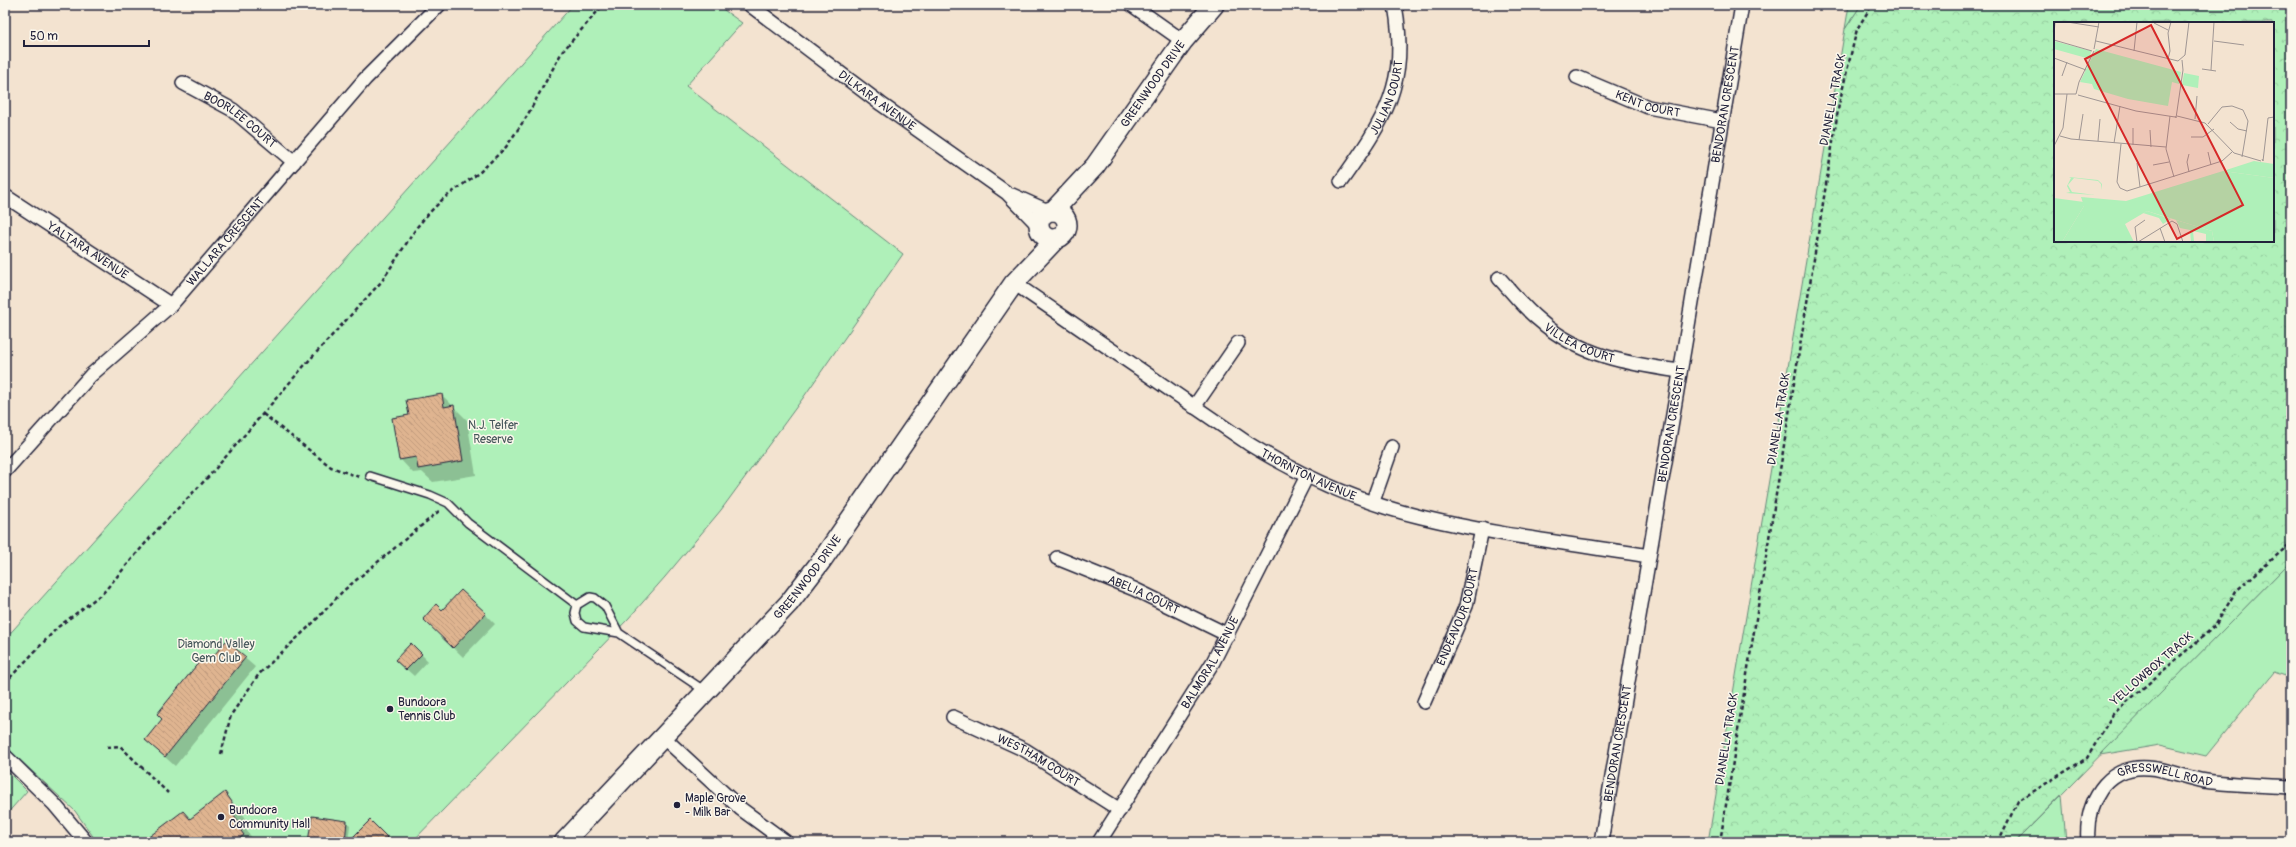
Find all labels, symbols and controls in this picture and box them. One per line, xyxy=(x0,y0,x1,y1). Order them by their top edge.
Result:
scale bar xyxy=(24,22,149,48)
inset map xyxy=(2054,22,2274,242)
text: 50 m xyxy=(30,29,58,44)
street label: GREENWOOD DRIVE xyxy=(1117,38,1189,130)
street label: BENDORAN CRESCENT xyxy=(1708,44,1743,164)
street label: DIANELLA TRACK xyxy=(1817,53,1849,147)
street label: JULIAN COURT xyxy=(1366,59,1406,138)
street label: DILKARA AVENUE xyxy=(835,67,919,134)
street label: KENT COURT xyxy=(1613,87,1682,120)
street label: BOORLEE COURT xyxy=(201,88,280,151)
street label: WALLARA CRESCENT xyxy=(183,194,268,289)
street label: YALTARA AVENUE xyxy=(43,218,131,282)
street label: VILLEA COURT xyxy=(1541,320,1617,366)
street label: BENDORAN CRESCENT xyxy=(1654,364,1689,483)
street label: DIANELLA TRACK xyxy=(1764,372,1794,466)
park label: N.J. Telfer Reserve xyxy=(468,418,519,447)
street label: THORNTON AVENUE xyxy=(1258,445,1359,504)
street label: GREENWOOD DRIVE xyxy=(770,532,845,622)
street label: ENDEAVOUR COURT xyxy=(1433,566,1481,668)
street label: ABELIA COURT xyxy=(1106,572,1182,618)
street label: BALMORAL AVENUE xyxy=(1178,614,1242,712)
street label: YELLOWBOX TRACK xyxy=(2107,629,2196,710)
park label: Diamond Valley Gem Club xyxy=(177,637,255,666)
street label: BENDORAN CRESCENT xyxy=(1600,683,1635,803)
street label: DIANELLA TRACK xyxy=(1712,692,1742,786)
place label: Bundoora Tennis Club xyxy=(398,695,456,724)
marker: Bundoora Tennis Club xyxy=(385,704,395,714)
street label: WESTHAM COURT xyxy=(995,731,1083,790)
street label: GRESSWELL ROAD xyxy=(2115,760,2214,789)
place label: Maple Grove - Milk Bar xyxy=(685,791,746,820)
marker: Maple Grove - Milk Bar xyxy=(672,800,682,810)
place label: Bundoora Community Hall xyxy=(229,803,310,832)
marker: Bundoora Community Hall xyxy=(216,812,226,822)

